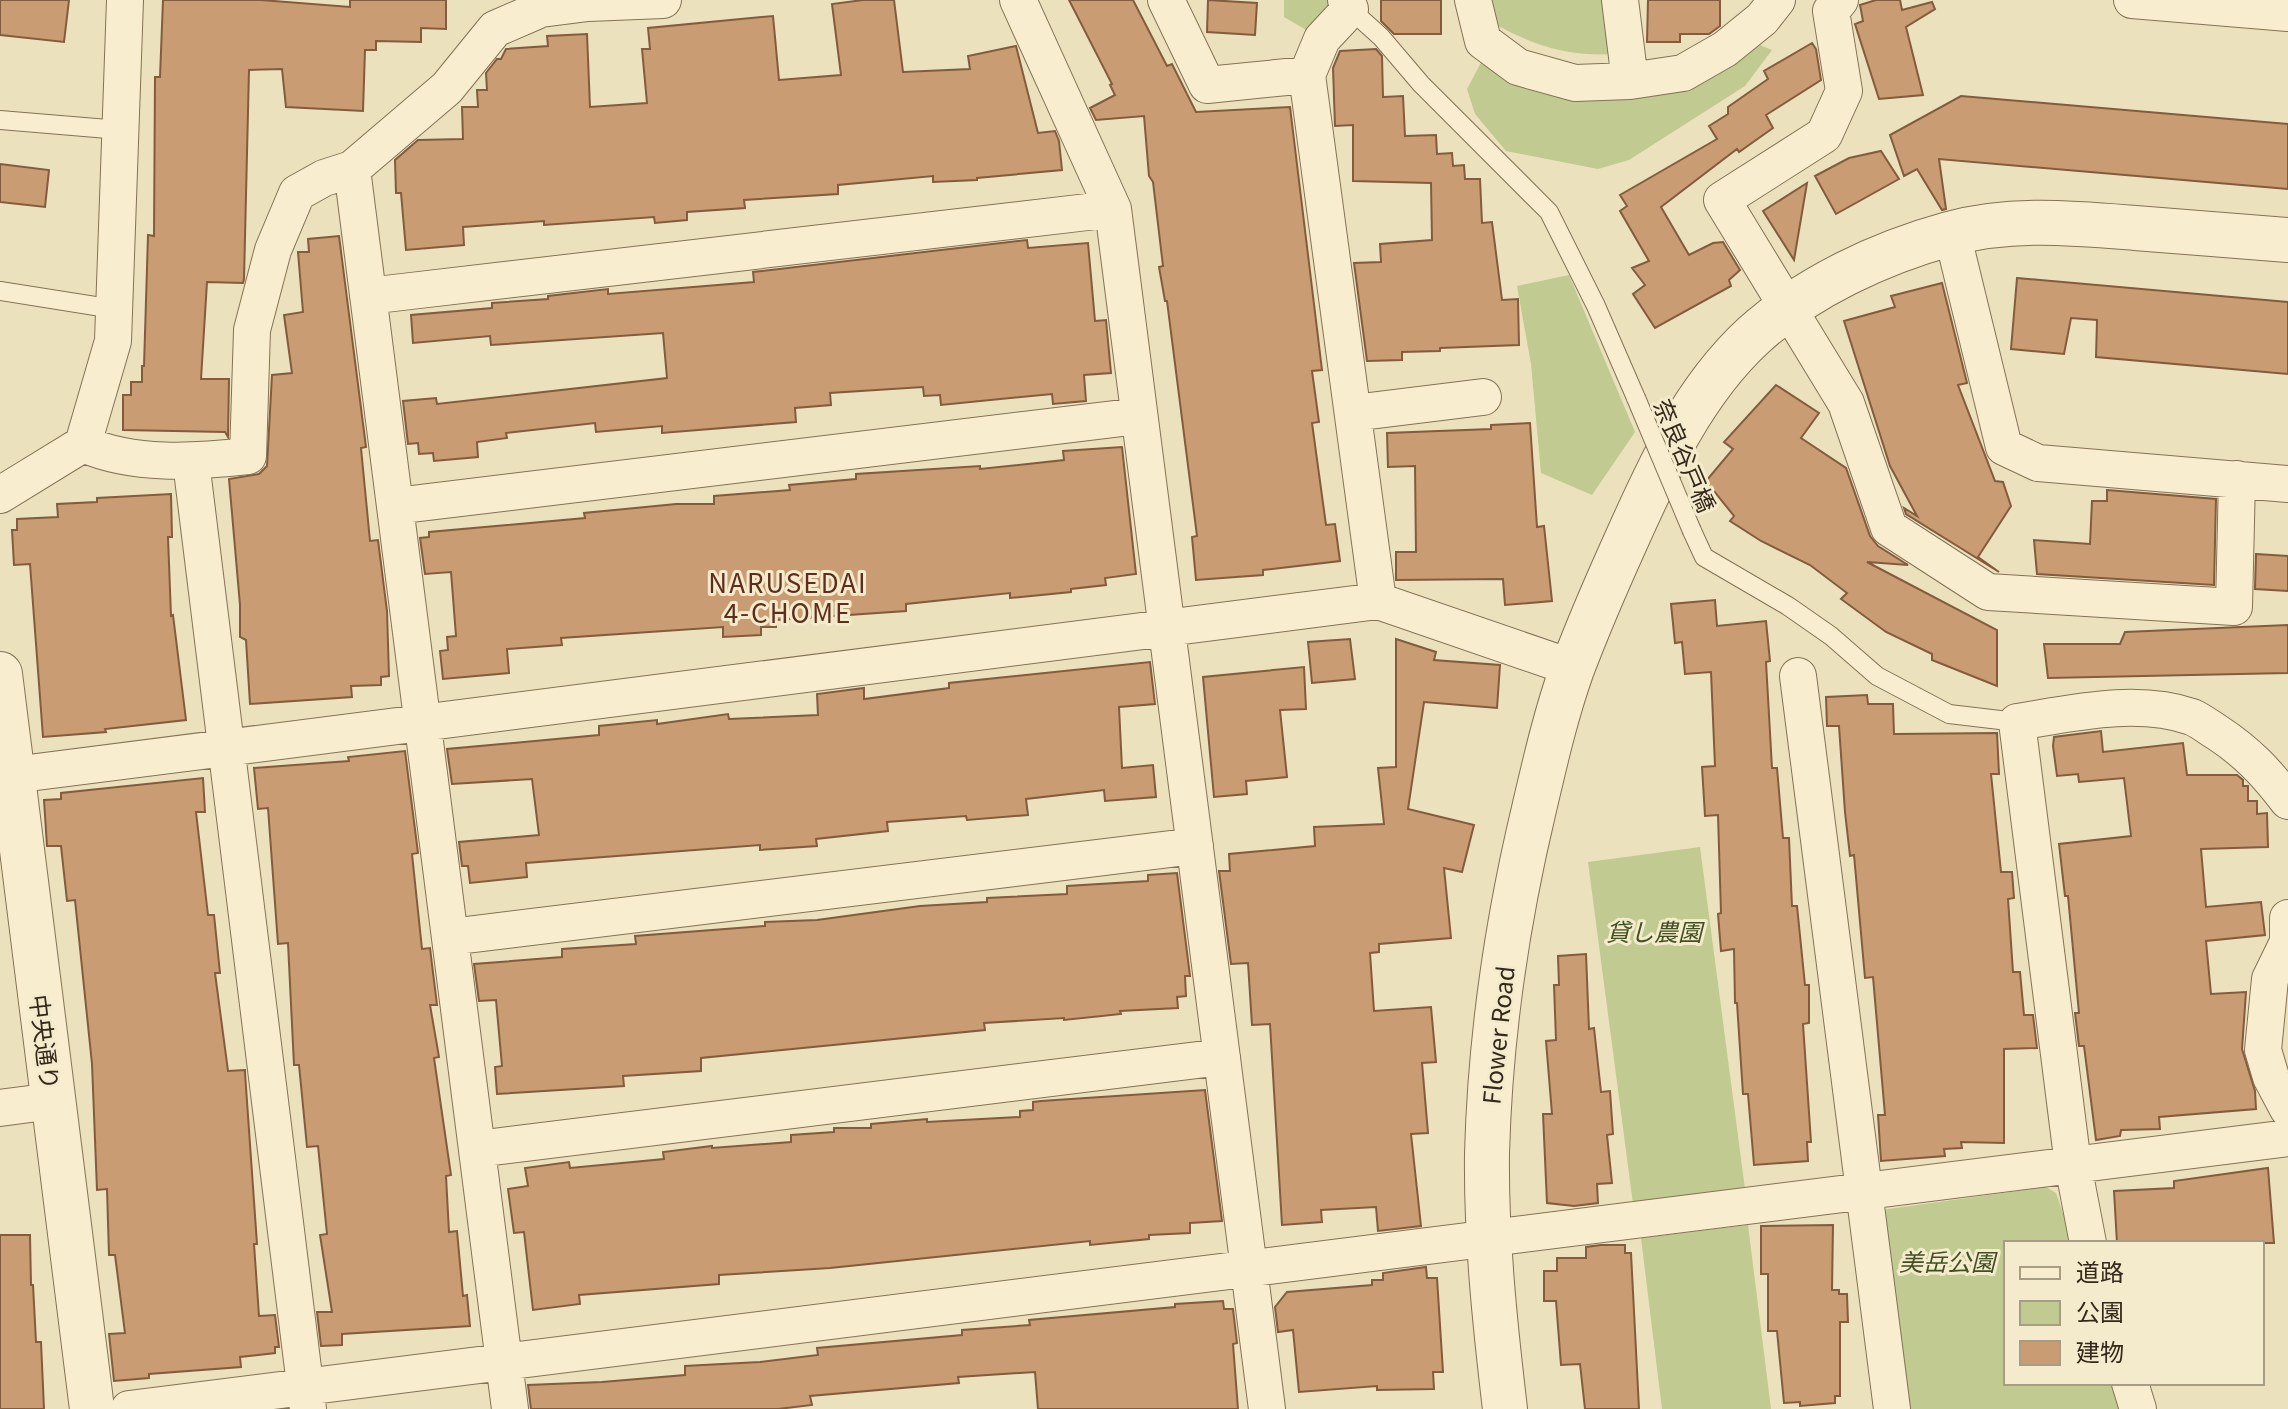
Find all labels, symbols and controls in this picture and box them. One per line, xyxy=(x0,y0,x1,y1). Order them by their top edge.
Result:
street label: 奈良谷戸橋 xyxy=(1646,393,1726,517)
district label: NARUSEDAI 4-CHOME xyxy=(708,563,868,630)
park label: 貸し農園 xyxy=(1606,913,1705,948)
street label: Flower Road xyxy=(1472,964,1522,1106)
street label: 中央通り xyxy=(23,992,69,1092)
legend xyxy=(2004,1241,2264,1385)
park label: 美岳公園 xyxy=(1899,1243,1998,1278)
text: 道路 xyxy=(2076,1253,2124,1288)
text: 公園 xyxy=(2076,1293,2124,1328)
text: 建物 xyxy=(2076,1333,2124,1368)

